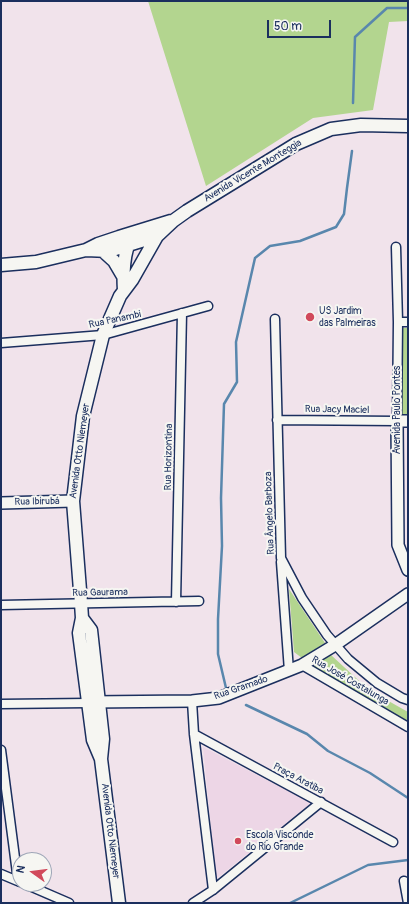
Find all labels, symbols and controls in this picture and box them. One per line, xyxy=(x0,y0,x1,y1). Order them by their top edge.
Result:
scale bar xyxy=(269,12,333,38)
text: 50 m xyxy=(274,19,302,34)
street label: Avenida Vicente Monteggia xyxy=(202,137,304,205)
place label: US Jardim das Palmeiras xyxy=(319,305,376,328)
street label: Rua Panambi xyxy=(88,309,142,331)
marker: US Jardim das Palmeiras xyxy=(304,311,316,323)
street label: Avenida Paulo Pontes xyxy=(391,366,403,454)
street label: Avenida Otto Niemeyer xyxy=(67,403,93,499)
street label: Rua Jacy Maciel xyxy=(305,403,369,417)
street label: Rua Horizontina xyxy=(162,424,176,490)
street label: Rua Ângelo Barboza xyxy=(263,471,277,555)
street label: Rua Ibirubá xyxy=(14,496,60,508)
street label: Rua Gaurama xyxy=(72,587,128,599)
street label: Rua José Costalunga xyxy=(309,654,391,708)
street label: Rua Gramado xyxy=(213,673,269,703)
street label: Praça Aratiba xyxy=(271,761,325,797)
street label: Avenida Otto Niemeyer xyxy=(98,783,122,879)
place label: Escola Visconde do Rio Grande xyxy=(246,829,313,852)
marker: Escola Visconde do Rio Grande xyxy=(233,836,243,846)
north arrow xyxy=(12,852,52,892)
text: N xyxy=(14,864,28,874)

